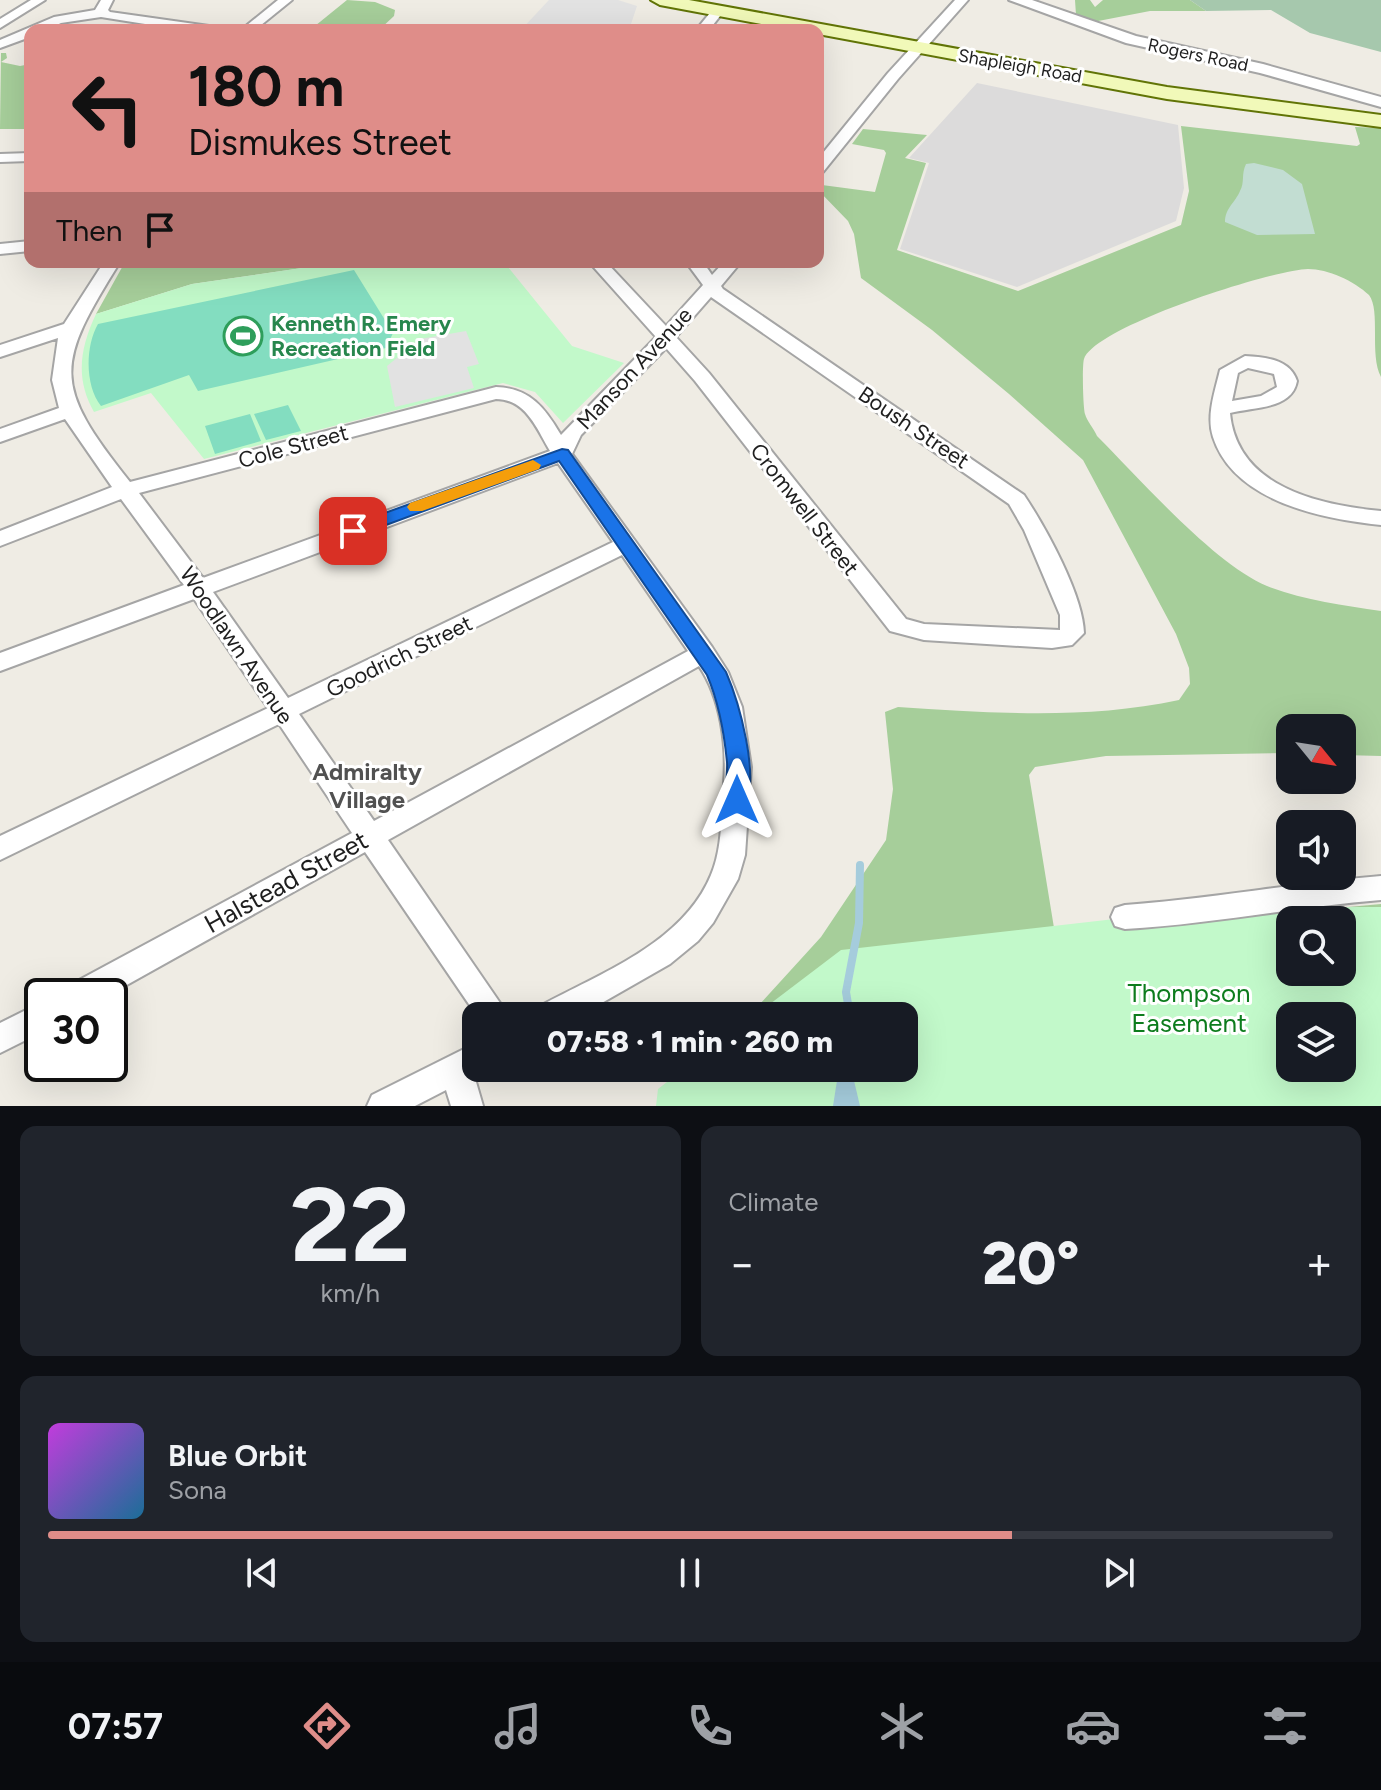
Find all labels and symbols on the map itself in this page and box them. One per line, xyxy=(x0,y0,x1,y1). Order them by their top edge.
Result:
street label: Rogers Road xyxy=(1146,34,1250,76)
street label: Shapleigh Road xyxy=(956,44,1084,88)
street label: Manson Avenue xyxy=(571,302,698,435)
place label: Kenneth R. Emery Recreation Field xyxy=(271,310,452,362)
sports icon: Kenneth R. Emery Recreation Field xyxy=(222,315,264,357)
street label: Boush Street xyxy=(853,380,974,474)
street label: Cole Street xyxy=(235,419,351,474)
street label: Cromwell Street xyxy=(745,438,865,581)
pin xyxy=(319,497,387,565)
street label: Woodlawn Avenue xyxy=(174,562,299,729)
street label: Goodrich Street xyxy=(322,609,477,703)
north arrow xyxy=(1276,714,1356,794)
district label: Admiralty Village xyxy=(312,757,422,814)
position arrow xyxy=(695,758,779,842)
street label: Halstead Street xyxy=(199,824,374,940)
park label: Thompson Easement xyxy=(1127,977,1251,1039)
speed limit sign: 30 xyxy=(24,978,128,1082)

